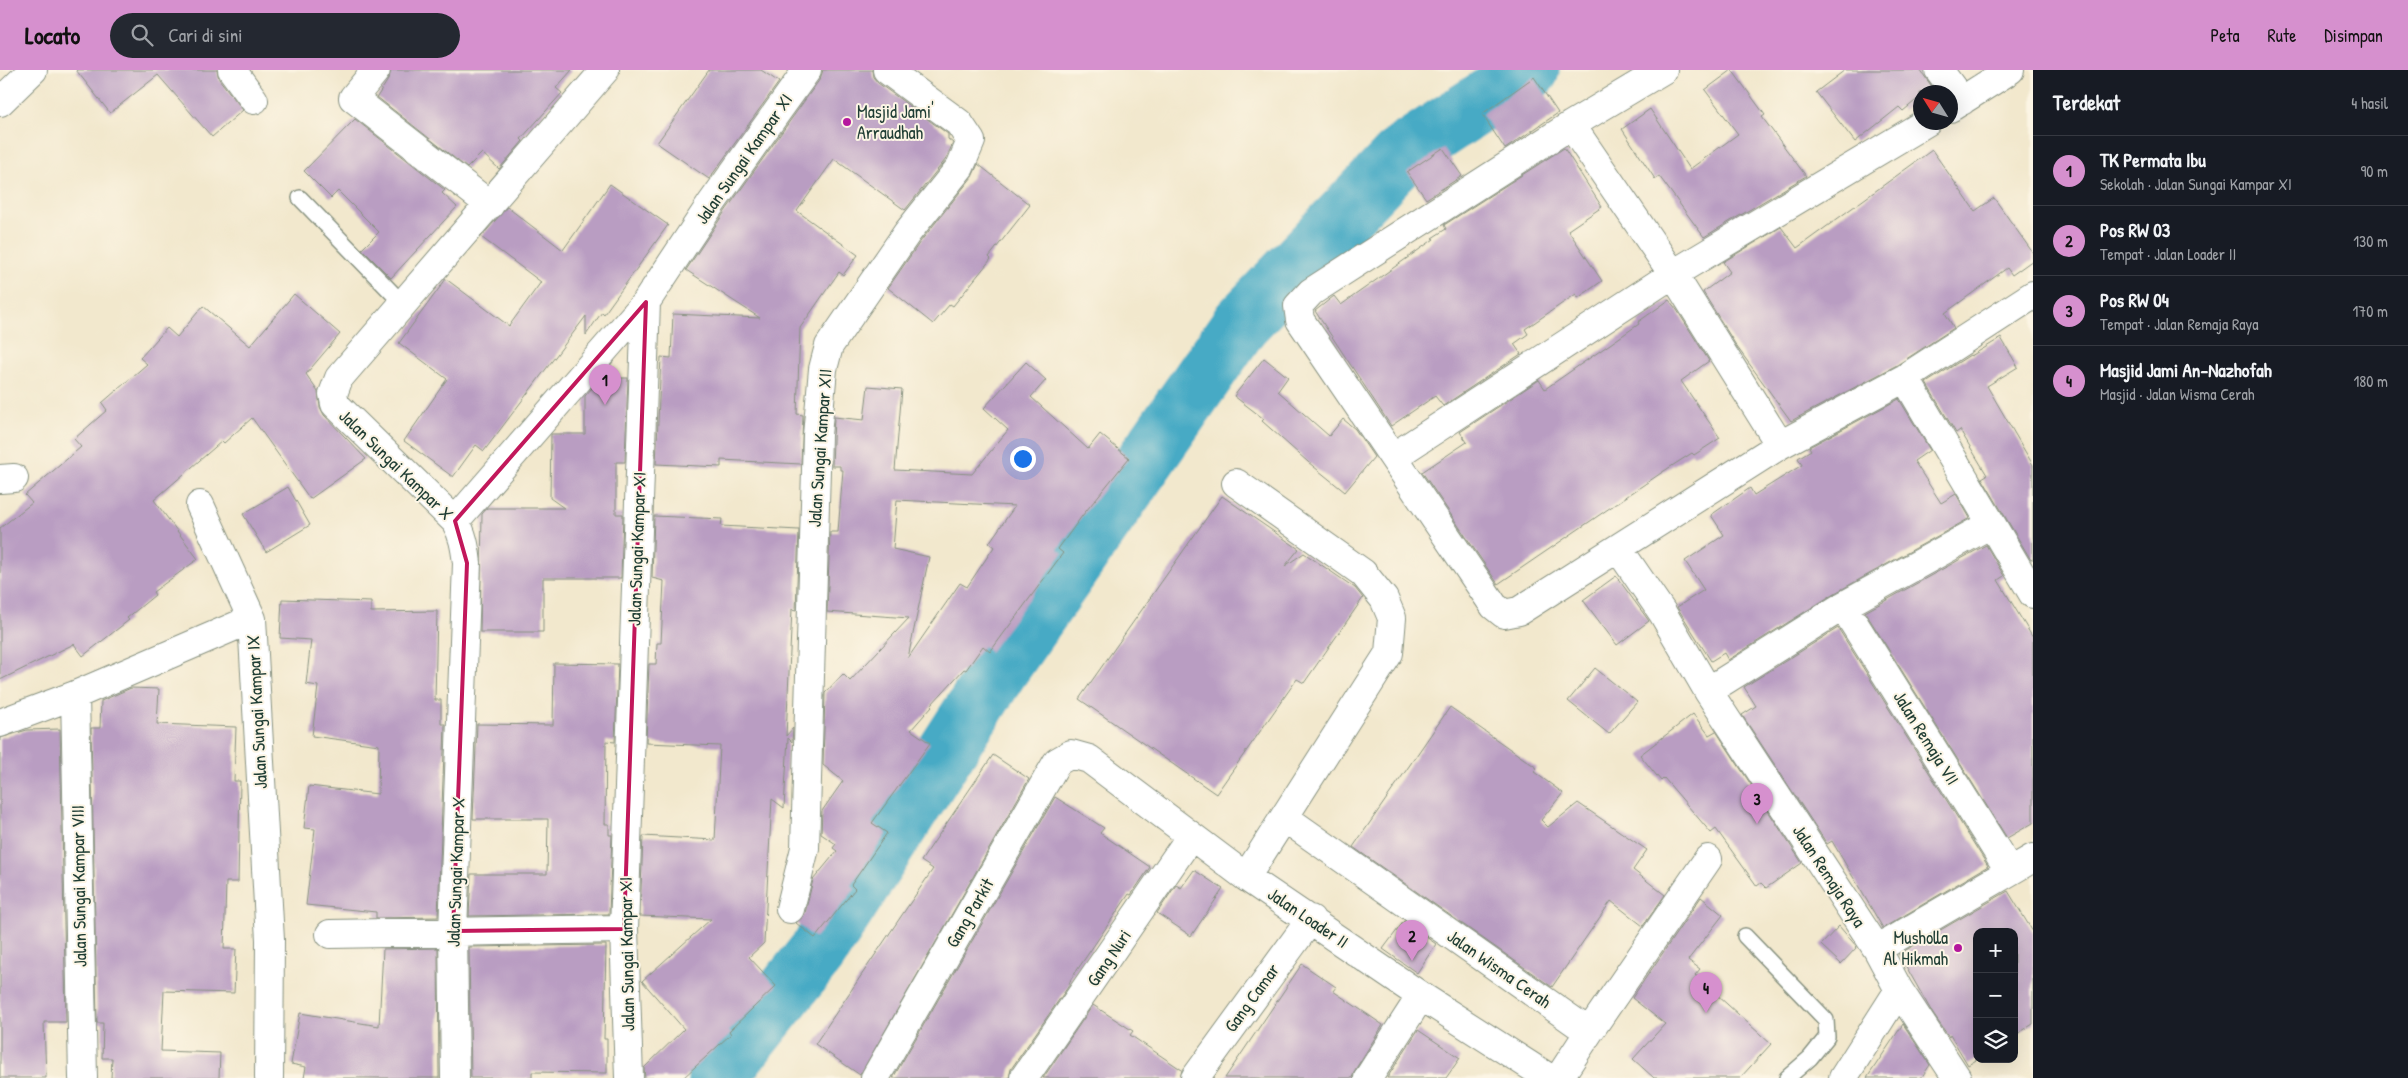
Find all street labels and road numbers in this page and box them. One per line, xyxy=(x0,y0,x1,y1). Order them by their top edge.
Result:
street label: Jalan Sungai Kampar XI xyxy=(689,88,798,229)
street label: Jalan Sungai Kampar XII xyxy=(802,368,837,528)
street label: Jalan Sungai Kampar X xyxy=(334,404,459,526)
street label: Jalan Sungai Kampar XI xyxy=(621,471,652,627)
street label: Jalan Sungai Kampar IX xyxy=(240,634,273,790)
street label: Jalan Remaja VII xyxy=(1888,686,1965,790)
street label: Jalan Sungai Kampar X xyxy=(440,796,471,947)
street label: Jalan Sungai Kampar VIII xyxy=(65,805,92,967)
street label: Jalan Remaja Raya xyxy=(1787,820,1872,932)
street label: Gang Parkit xyxy=(940,873,1000,952)
street label: Jalan Sungai Kampar XI xyxy=(613,877,640,1031)
street label: Jalan Loader II xyxy=(1263,881,1354,954)
street label: Jalan Wisma Cerah xyxy=(1442,923,1557,1014)
street label: Gang Nuri xyxy=(1080,924,1137,991)
street label: Gang Camar xyxy=(1218,958,1285,1037)

